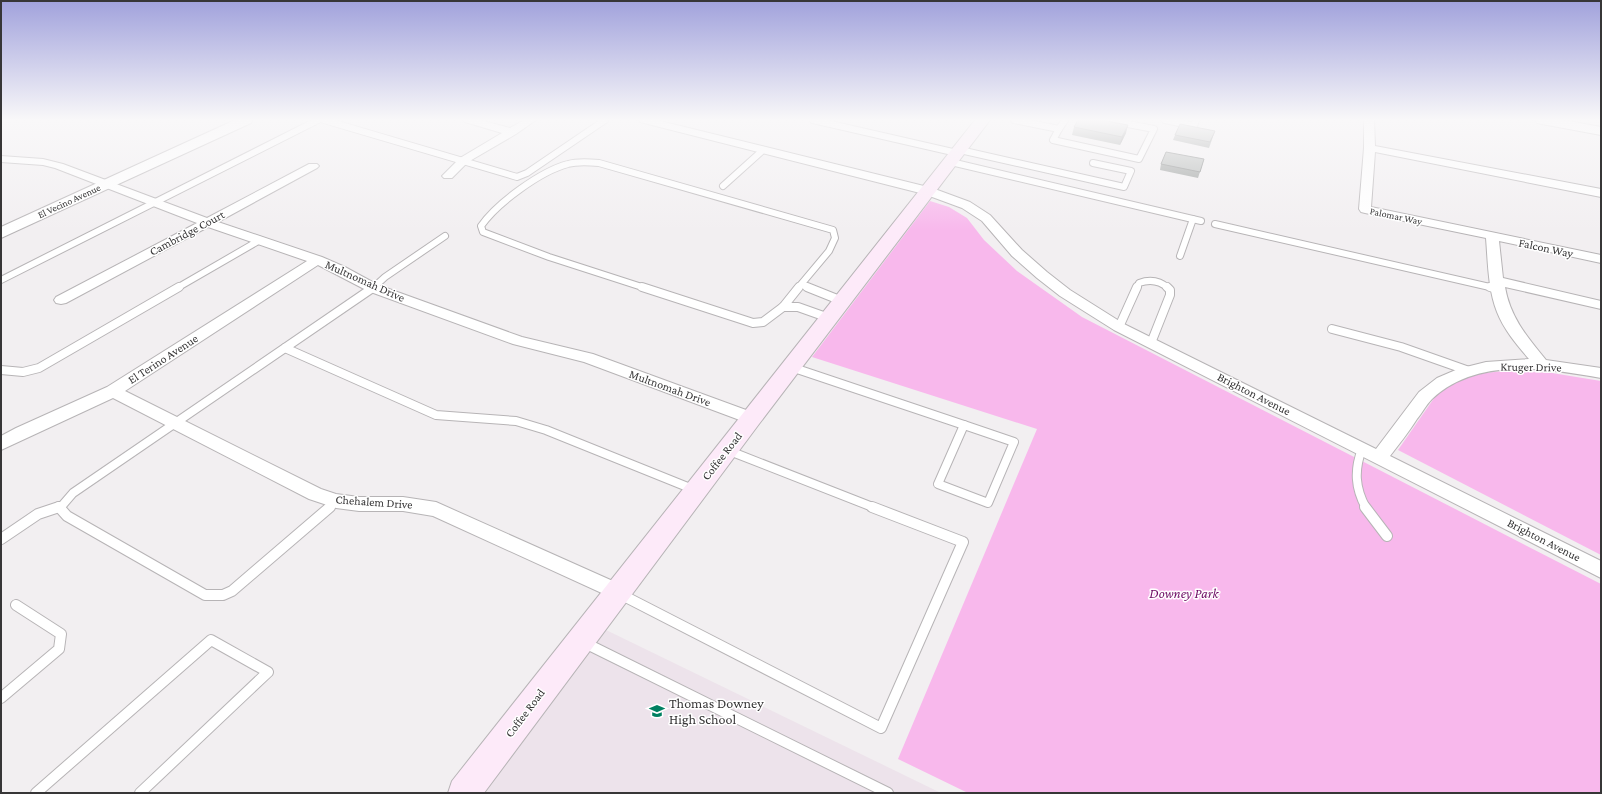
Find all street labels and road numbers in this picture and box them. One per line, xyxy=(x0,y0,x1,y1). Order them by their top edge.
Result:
street label: El Vecino Avenue xyxy=(36,181,103,220)
street label: Palomar Way xyxy=(1369,205,1423,227)
street label: Cambridge Court xyxy=(147,207,228,259)
street label: Falcon Way xyxy=(1517,235,1575,261)
street label: Multnomah Drive xyxy=(323,257,407,305)
street label: El Terino Avenue xyxy=(125,331,201,387)
street label: Kruger Drive xyxy=(1500,359,1562,375)
street label: Multnomah Drive xyxy=(627,367,713,409)
street label: Brighton Avenue xyxy=(1215,370,1293,418)
street label: Coffee Road xyxy=(699,429,746,483)
street label: Chehalem Drive xyxy=(335,492,413,512)
street label: Brighton Avenue xyxy=(1505,516,1583,564)
street label: Coffee Road xyxy=(502,685,548,740)

